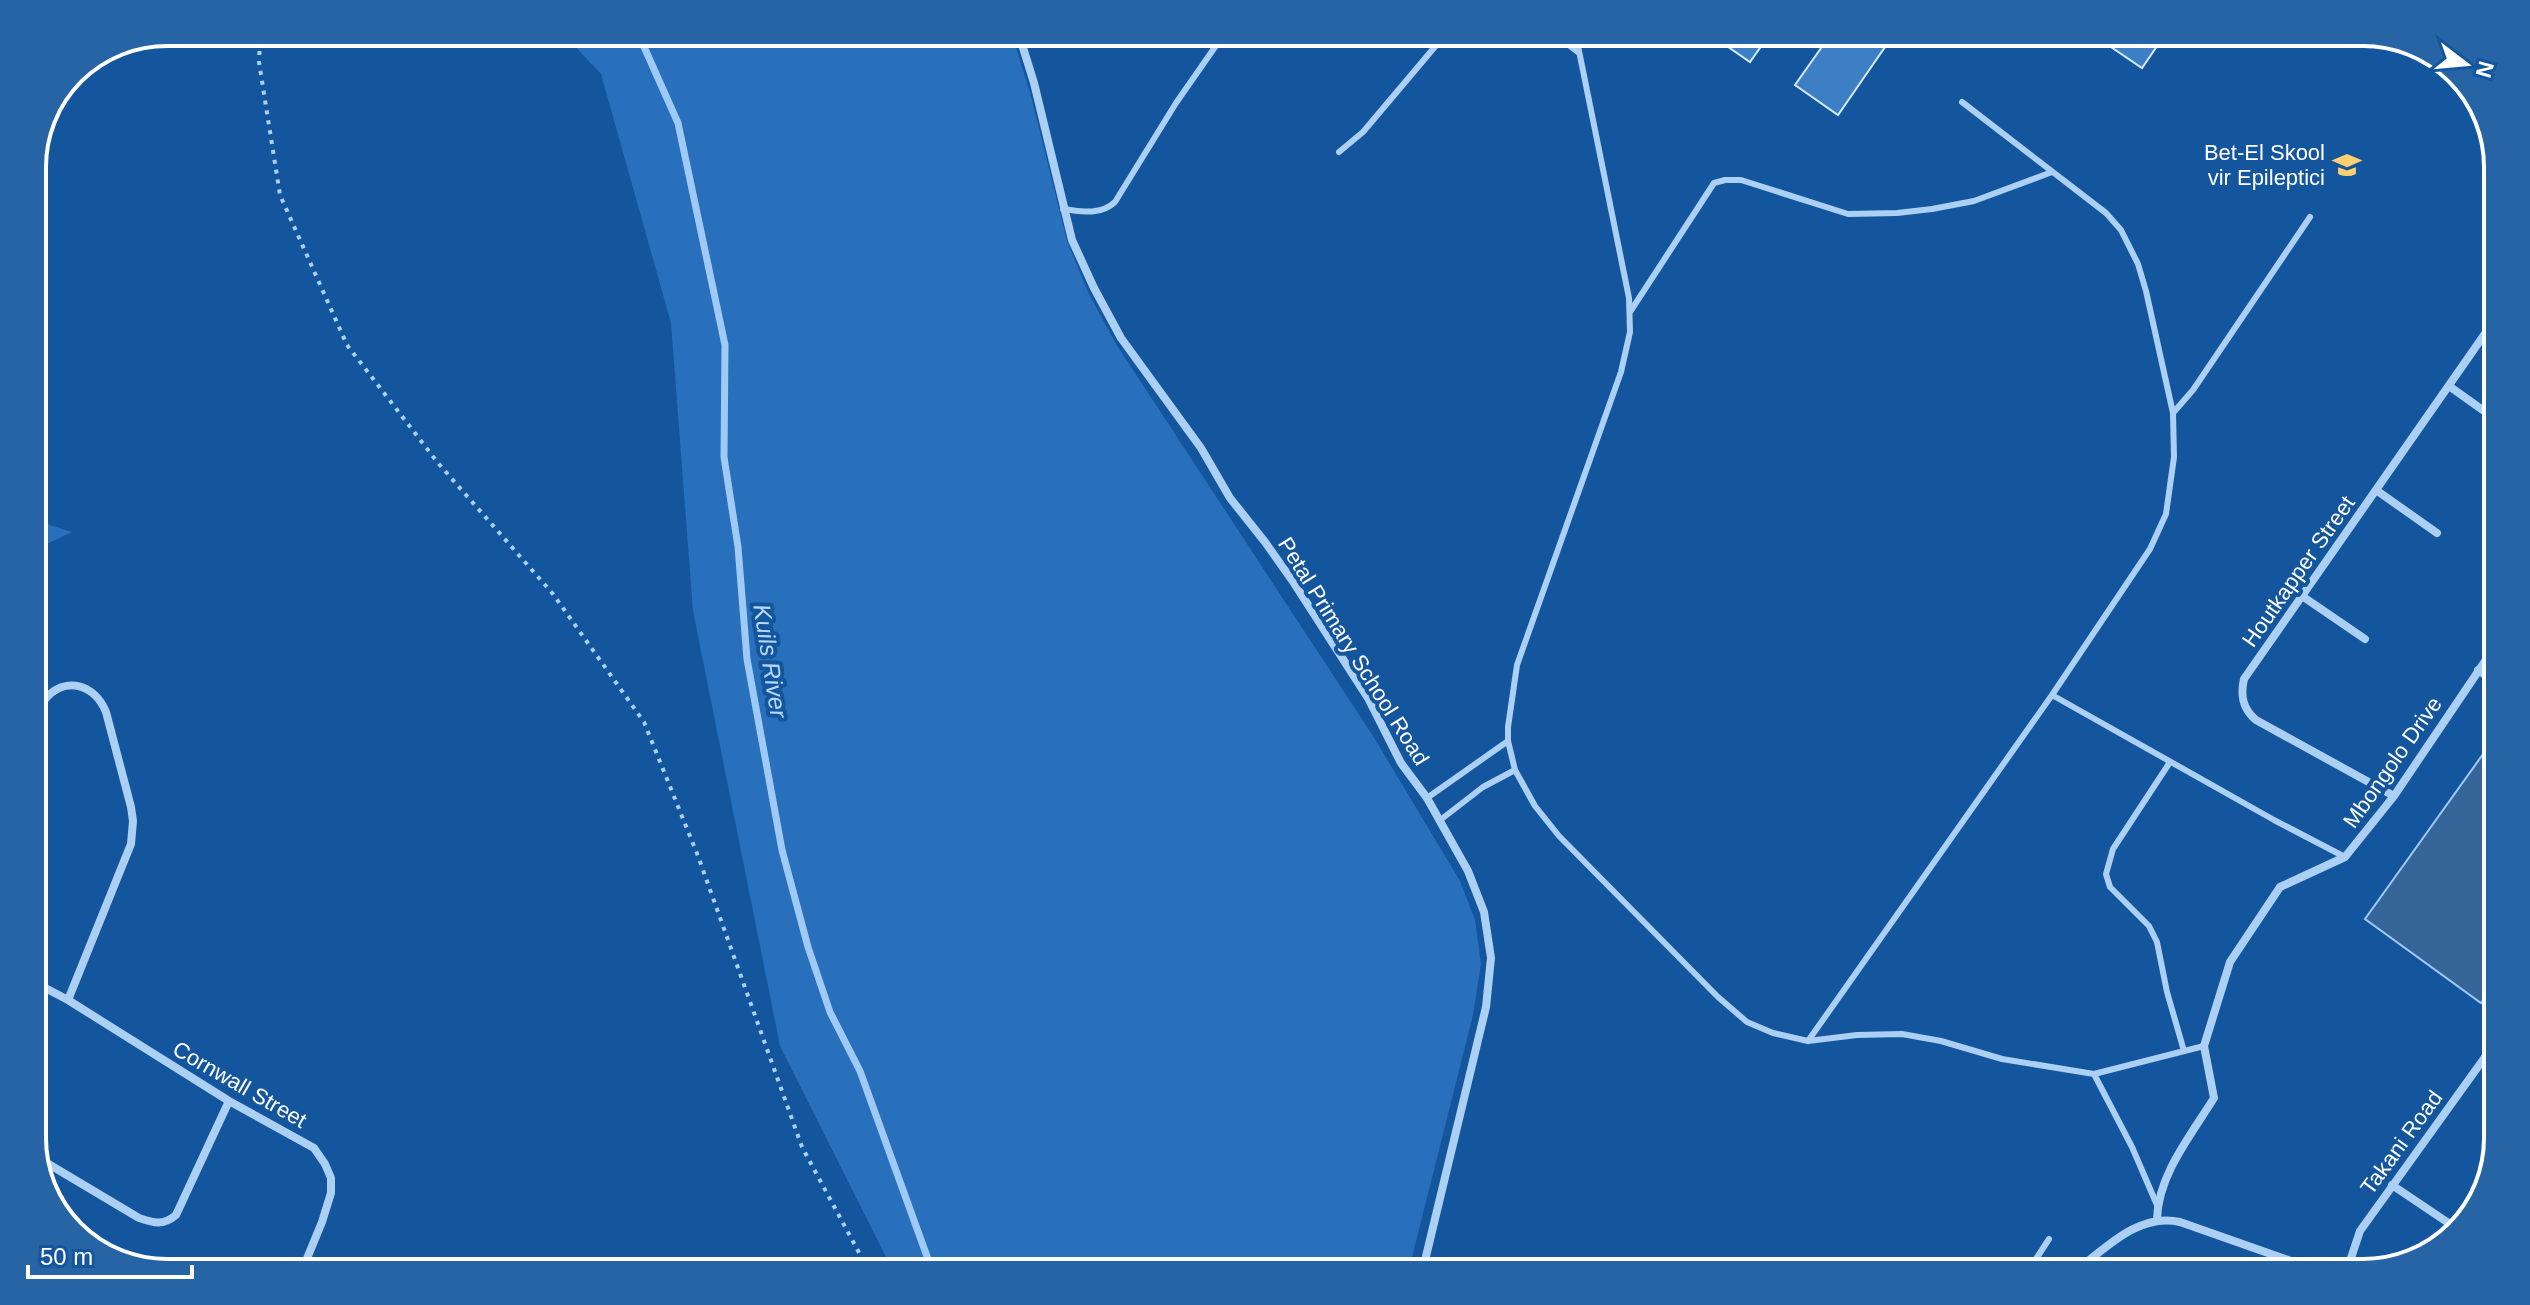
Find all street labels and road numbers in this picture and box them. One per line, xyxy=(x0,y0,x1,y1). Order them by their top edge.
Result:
street label: Houtkapper Street xyxy=(2237,491,2360,652)
street label: Petal Primary School Road xyxy=(1273,533,1434,770)
street label: Mbongolo Drive xyxy=(2338,692,2447,833)
street label: Cornwall Street xyxy=(168,1036,311,1133)
street label: Takani Road xyxy=(2355,1085,2447,1199)

